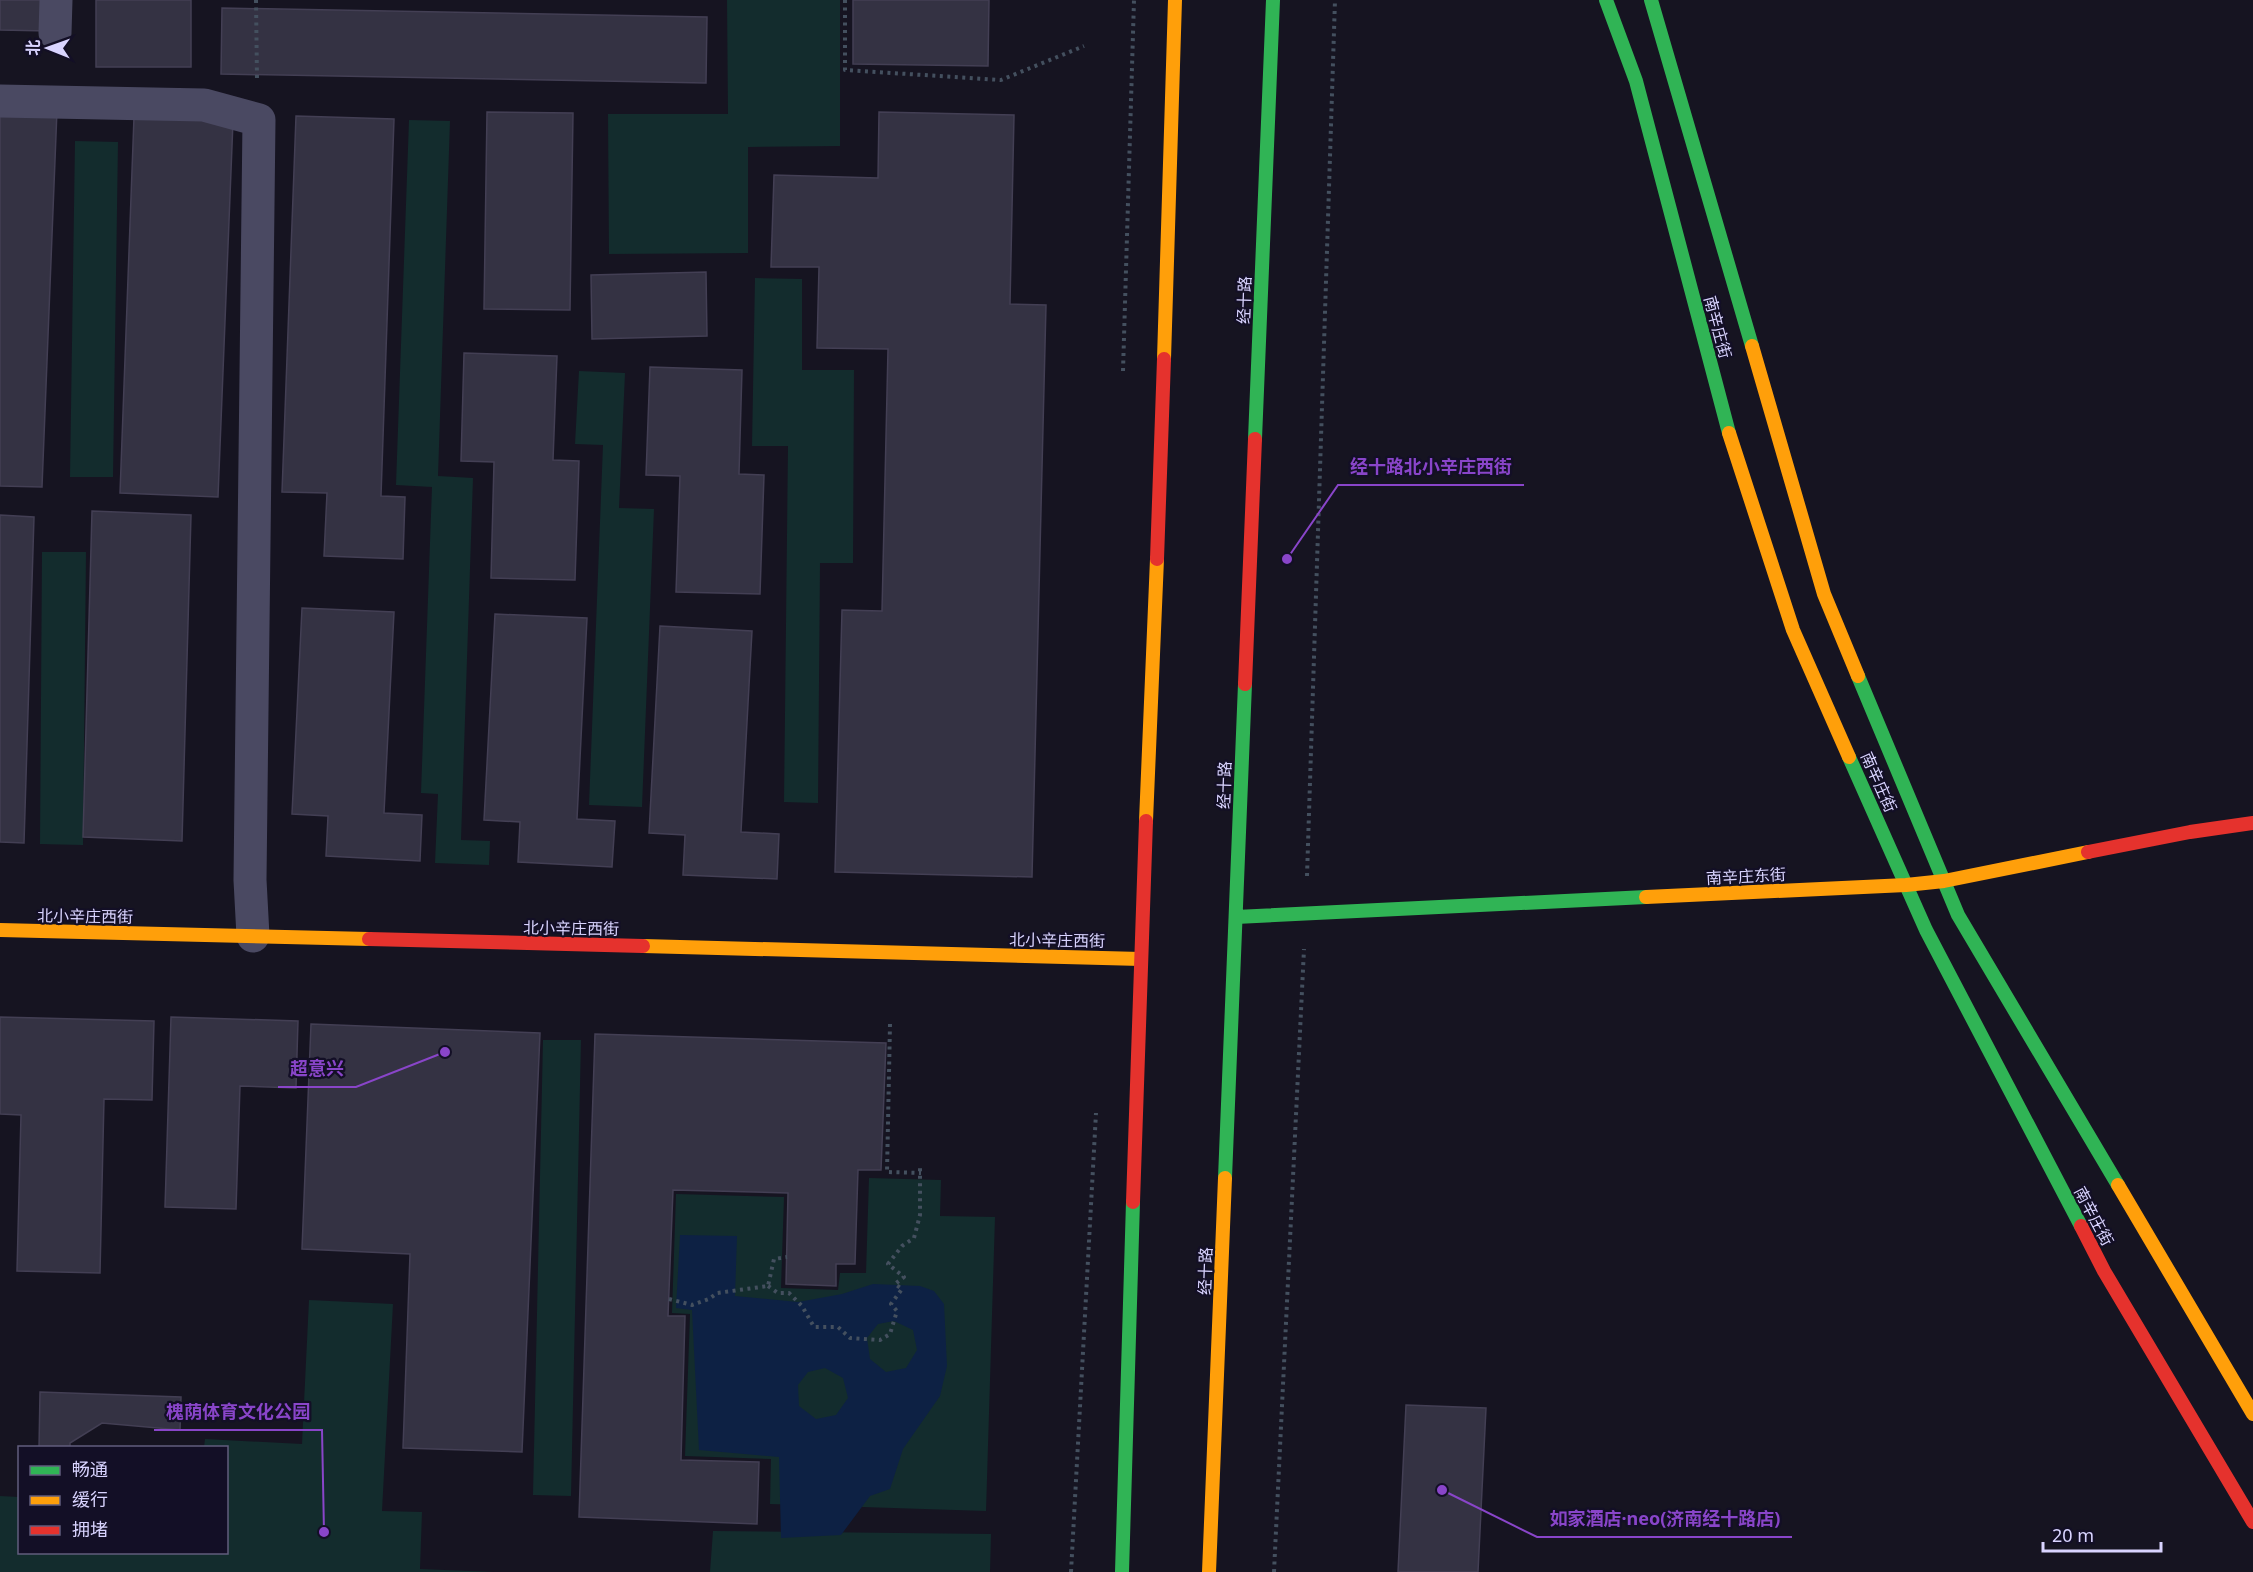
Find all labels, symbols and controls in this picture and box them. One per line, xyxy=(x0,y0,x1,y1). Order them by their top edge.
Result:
north arrow xyxy=(18,18,78,78)
text: 北 xyxy=(22,40,44,56)
street label: 经十路 xyxy=(1232,276,1256,324)
street label: 南辛庄街 xyxy=(1699,293,1737,361)
callout: 经十路北小辛庄西街 xyxy=(1338,449,1524,485)
text: 经十路北小辛庄西街 xyxy=(1350,454,1512,478)
street label: 南辛庄街 xyxy=(1856,748,1902,816)
street label: 经十路 xyxy=(1212,761,1236,809)
street label: 南辛庄东街 xyxy=(1705,863,1787,889)
street label: 北小辛庄西街 xyxy=(37,904,133,928)
street label: 北小辛庄西街 xyxy=(523,916,619,940)
street label: 北小辛庄西街 xyxy=(1009,928,1105,952)
callout: 超意兴 xyxy=(278,1051,356,1087)
text: 超意兴 xyxy=(290,1056,344,1080)
street label: 南辛庄街 xyxy=(2069,1183,2119,1249)
street label: 经十路 xyxy=(1193,1247,1217,1295)
callout: 槐荫体育文化公园 xyxy=(154,1394,322,1430)
text: 槐荫体育文化公园 xyxy=(166,1399,310,1423)
legend xyxy=(18,1446,228,1554)
text: 畅通 xyxy=(72,1457,108,1481)
text: 缓行 xyxy=(72,1487,108,1511)
callout: 如家酒店·neo(济南经十路店) xyxy=(1537,1501,1792,1537)
text: 如家酒店·neo(济南经十路店) xyxy=(1550,1506,1780,1530)
scale bar xyxy=(2043,1515,2162,1553)
text: 拥堵 xyxy=(72,1517,108,1541)
text: 20 m xyxy=(2052,1523,2094,1547)

